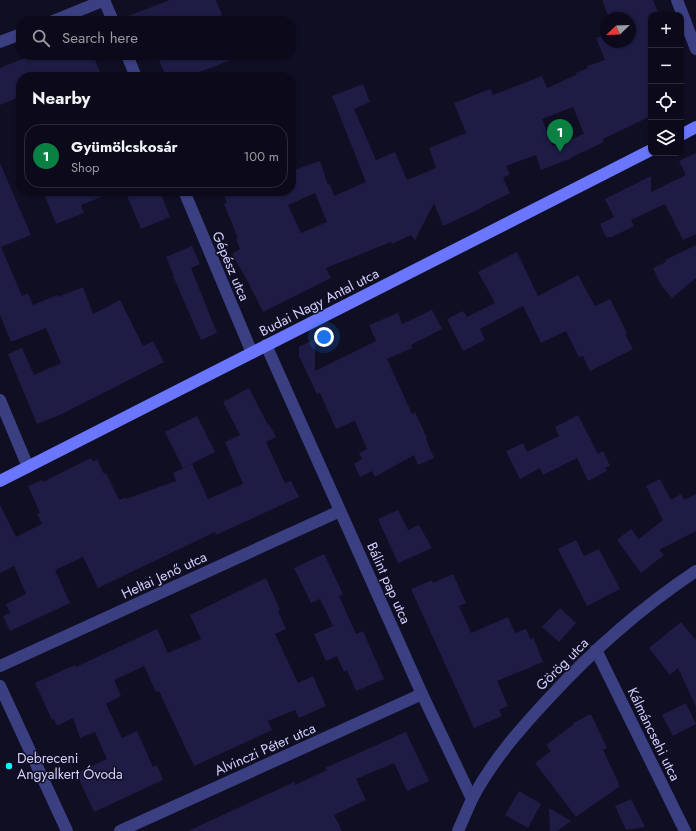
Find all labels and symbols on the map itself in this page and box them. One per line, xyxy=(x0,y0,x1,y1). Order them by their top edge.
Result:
north arrow xyxy=(600,12,636,48)
pin: 1 xyxy=(547,119,573,152)
street label: Gépész utca xyxy=(207,228,255,304)
street label: Budai Nagy Antal utca xyxy=(256,263,382,341)
your location xyxy=(314,327,334,347)
street label: Bálint pap utca xyxy=(362,539,416,627)
street label: Heltai Jenő utca xyxy=(118,546,210,604)
street label: Görög utca xyxy=(531,633,593,695)
street label: Kálmáncsehi utca xyxy=(623,684,685,784)
street label: Alvinczi Péter utca xyxy=(211,718,319,780)
place label: Debreceni Angyalkert Óvoda xyxy=(17,748,123,784)
marker: Debreceni Angyalkert Óvoda xyxy=(4,761,14,771)

